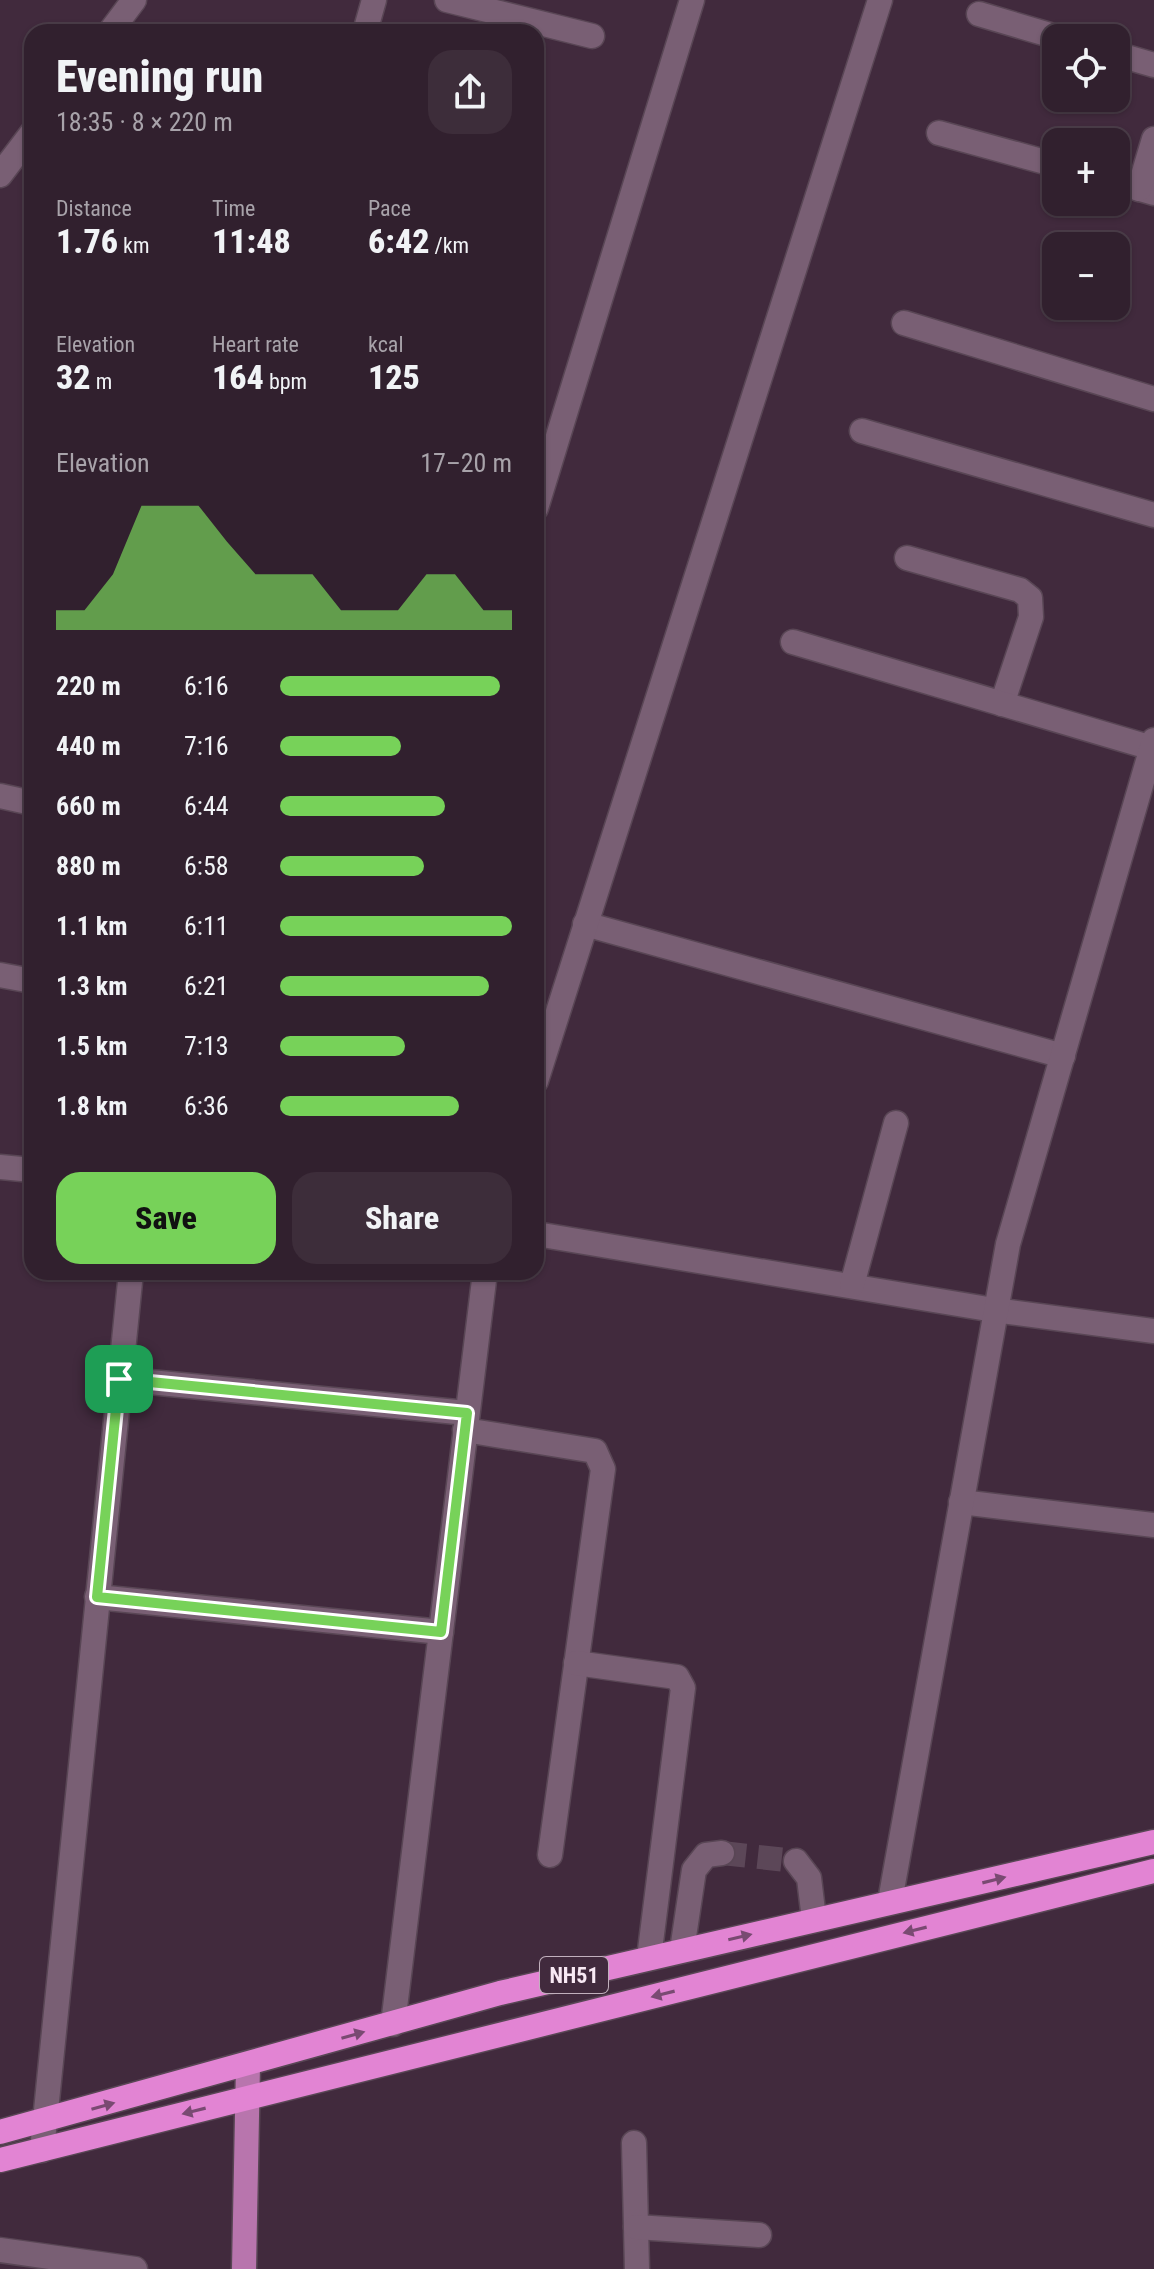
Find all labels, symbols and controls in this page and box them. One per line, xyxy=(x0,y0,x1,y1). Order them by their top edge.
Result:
map controls xyxy=(1042,24,1130,320)
button: locate xyxy=(1042,24,1130,112)
button: share xyxy=(428,50,512,134)
text: Evening run xyxy=(56,51,263,103)
text: 18:35 · 8 × 220 m xyxy=(56,107,233,137)
button: + xyxy=(1042,128,1130,216)
text: Distance xyxy=(56,196,132,221)
text: Time xyxy=(212,196,255,221)
text: Pace xyxy=(368,196,411,221)
text: 1.76 xyxy=(56,221,118,261)
text: 11:48 xyxy=(212,221,291,261)
text: 6:42 xyxy=(368,221,429,261)
button: − xyxy=(1042,232,1130,320)
text: km xyxy=(118,233,149,258)
text: /km xyxy=(429,233,469,258)
text: Elevation xyxy=(56,332,135,357)
text: Heart rate xyxy=(212,332,299,357)
text: kcal xyxy=(368,332,403,357)
text: 32 xyxy=(56,357,91,397)
text: 164 xyxy=(212,357,264,397)
text: 125 xyxy=(368,357,420,397)
text: m xyxy=(91,369,112,394)
text: bpm xyxy=(264,369,307,394)
text: Elevation xyxy=(56,448,150,478)
text: 17–20 m xyxy=(420,448,512,478)
text: 220 m xyxy=(56,671,121,701)
text: 6:16 xyxy=(184,671,229,701)
text: 440 m xyxy=(56,731,121,761)
text: 7:16 xyxy=(184,731,229,761)
text: 660 m xyxy=(56,791,121,821)
text: 6:44 xyxy=(184,791,229,821)
text: 880 m xyxy=(56,851,121,881)
text: 6:58 xyxy=(184,851,229,881)
text: 1.1 km xyxy=(56,911,128,941)
text: 6:11 xyxy=(184,911,229,941)
text: 1.3 km xyxy=(56,971,128,1001)
text: 6:21 xyxy=(184,971,229,1001)
text: 1.5 km xyxy=(56,1031,128,1061)
text: 7:13 xyxy=(184,1031,229,1061)
text: 1.8 km xyxy=(56,1091,128,1121)
text: 6:36 xyxy=(184,1091,229,1121)
button: Save xyxy=(56,1172,276,1264)
button: Share xyxy=(292,1172,512,1264)
pin xyxy=(85,1345,153,1413)
icon: arrive xyxy=(97,1357,141,1401)
one-way arrow xyxy=(982,1874,1007,1886)
one-way arrow xyxy=(903,1925,928,1937)
one-way arrow xyxy=(728,1930,753,1942)
road number: NH51 xyxy=(540,1957,608,1993)
one-way arrow xyxy=(651,1988,676,2000)
one-way arrow xyxy=(341,2028,365,2041)
one-way arrow xyxy=(90,2099,115,2111)
one-way arrow xyxy=(181,2106,206,2118)

